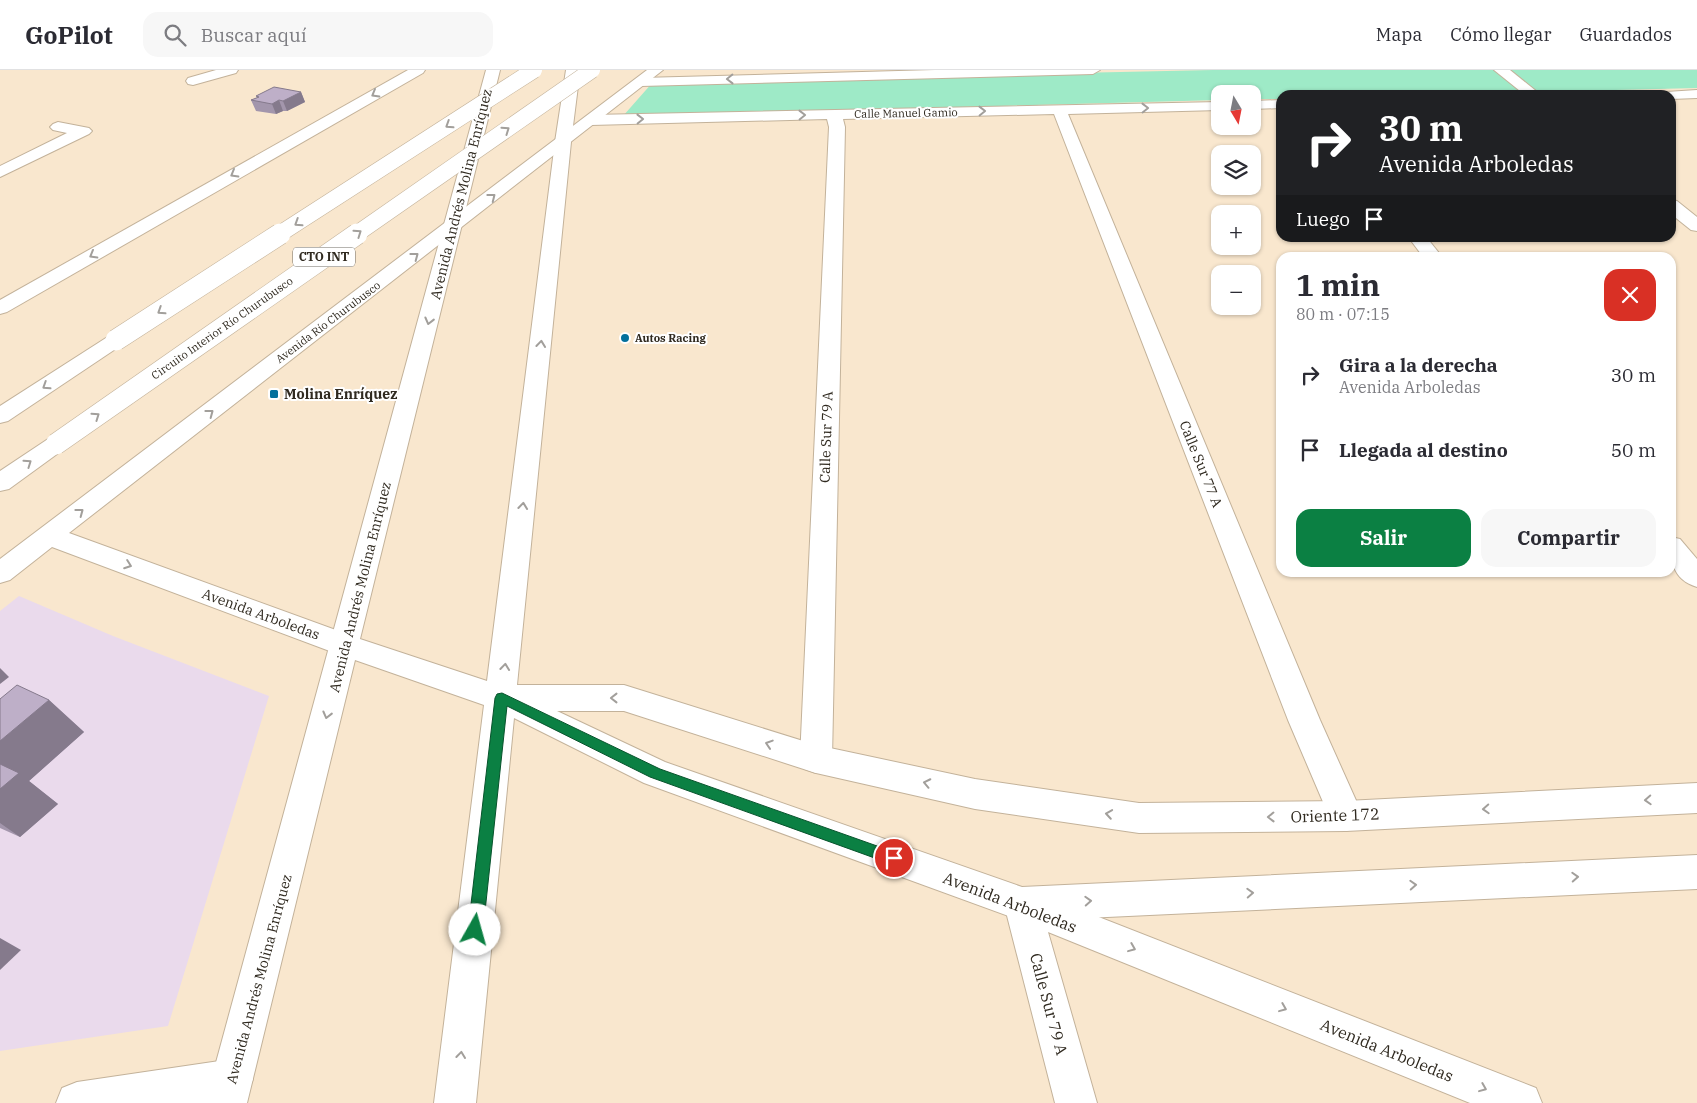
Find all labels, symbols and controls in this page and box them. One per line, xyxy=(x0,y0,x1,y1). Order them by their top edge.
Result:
search box xyxy=(143,12,493,57)
text: GoPilot xyxy=(25,19,113,51)
icon: search xyxy=(161,21,189,49)
text: Buscar aquí xyxy=(201,23,307,47)
text: Mapa xyxy=(1376,23,1422,46)
text: Cómo llegar xyxy=(1450,23,1551,46)
text: Guardados xyxy=(1579,23,1672,46)
one-way arrow xyxy=(725,74,733,85)
north arrow xyxy=(1211,85,1261,135)
map controls xyxy=(1211,85,1261,315)
street label: Avenida Andrés Molina Enríquez xyxy=(426,87,496,301)
one-way arrow xyxy=(372,88,381,98)
one-way arrow xyxy=(1141,102,1149,113)
street label: Calle Manuel Gamio xyxy=(854,105,958,121)
text: 30 m xyxy=(1379,105,1463,151)
one-way arrow xyxy=(979,106,987,117)
one-way arrow xyxy=(799,110,807,121)
icon: right xyxy=(1296,110,1361,175)
one-way arrow xyxy=(636,114,644,124)
one-way arrow xyxy=(445,119,454,128)
one-way arrow xyxy=(500,127,510,136)
button: layers xyxy=(1211,145,1261,195)
text: Avenida Arboledas xyxy=(1379,149,1574,178)
one-way arrow xyxy=(231,168,240,178)
one-way arrow xyxy=(486,194,495,202)
button: + xyxy=(1211,205,1261,255)
icon: arrive xyxy=(1360,205,1388,233)
text: Luego xyxy=(1296,207,1350,231)
one-way arrow xyxy=(294,217,303,226)
one-way arrow xyxy=(353,230,362,239)
one-way arrow xyxy=(89,248,98,258)
road number: CTO INT xyxy=(293,248,355,266)
one-way arrow xyxy=(409,253,418,261)
button: − xyxy=(1211,265,1261,315)
text: 1 min xyxy=(1296,265,1380,304)
button: close xyxy=(1604,269,1656,321)
street label: Circuito Interior Río Churubusco xyxy=(149,274,295,382)
street label: Avenida Río Churubusco xyxy=(273,278,383,366)
text: 80 m · 07:15 xyxy=(1296,304,1390,324)
one-way arrow xyxy=(158,305,167,314)
one-way arrow xyxy=(424,316,434,324)
place label: Autos Racing xyxy=(635,331,706,345)
marker: Autos Racing xyxy=(619,332,631,344)
one-way arrow xyxy=(535,340,546,348)
text: Gira a la derecha xyxy=(1339,353,1498,377)
icon: right xyxy=(1296,361,1324,389)
text: 30 m xyxy=(1611,363,1656,387)
text: Avenida Arboledas xyxy=(1339,377,1481,397)
one-way arrow xyxy=(42,380,52,389)
place label: Molina Enríquez xyxy=(284,385,397,403)
marker: Molina Enríquez xyxy=(268,388,280,400)
street label: Calle Sur 79 A xyxy=(815,390,837,483)
one-way arrow xyxy=(204,410,213,419)
one-way arrow xyxy=(90,413,100,422)
street label: Calle Sur 77 A xyxy=(1175,418,1227,510)
icon: arrive xyxy=(1296,436,1324,464)
text: Llegada al destino xyxy=(1339,438,1508,462)
text: 50 m xyxy=(1611,438,1656,462)
one-way arrow xyxy=(22,460,32,469)
street label: Avenida Andrés Molina Enríquez xyxy=(325,480,395,694)
one-way arrow xyxy=(517,501,528,509)
one-way arrow xyxy=(74,509,83,517)
button: Salir xyxy=(1296,509,1471,567)
button: Compartir xyxy=(1481,509,1656,567)
one-way arrow xyxy=(123,559,131,569)
street label: Avenida Arboledas xyxy=(200,584,322,644)
one-way arrow xyxy=(499,663,510,671)
one-way arrow xyxy=(610,693,618,703)
one-way arrow xyxy=(322,711,333,720)
one-way arrow xyxy=(766,740,774,750)
one-way arrow xyxy=(923,778,931,789)
one-way arrow xyxy=(1644,795,1652,806)
street label: Oriente 172 xyxy=(1290,803,1380,827)
one-way arrow xyxy=(1482,803,1490,814)
one-way arrow xyxy=(1105,809,1113,820)
one-way arrow xyxy=(1267,812,1274,822)
pin xyxy=(873,837,915,879)
icon: arrive xyxy=(880,844,908,872)
street label: Avenida Arboledas xyxy=(940,867,1080,937)
street label: Avenida Andrés Molina Enríquez xyxy=(222,872,296,1086)
one-way arrow xyxy=(1571,872,1579,883)
one-way arrow xyxy=(1409,880,1417,891)
one-way arrow xyxy=(1247,888,1255,899)
one-way arrow xyxy=(1084,896,1092,907)
position arrow xyxy=(448,903,500,955)
one-way arrow xyxy=(1127,942,1136,953)
street label: Calle Sur 79 A xyxy=(1026,951,1072,1057)
one-way arrow xyxy=(1278,1002,1287,1013)
street label: Avenida Arboledas xyxy=(1318,1014,1456,1086)
one-way arrow xyxy=(455,1050,466,1058)
one-way arrow xyxy=(1478,1082,1487,1092)

